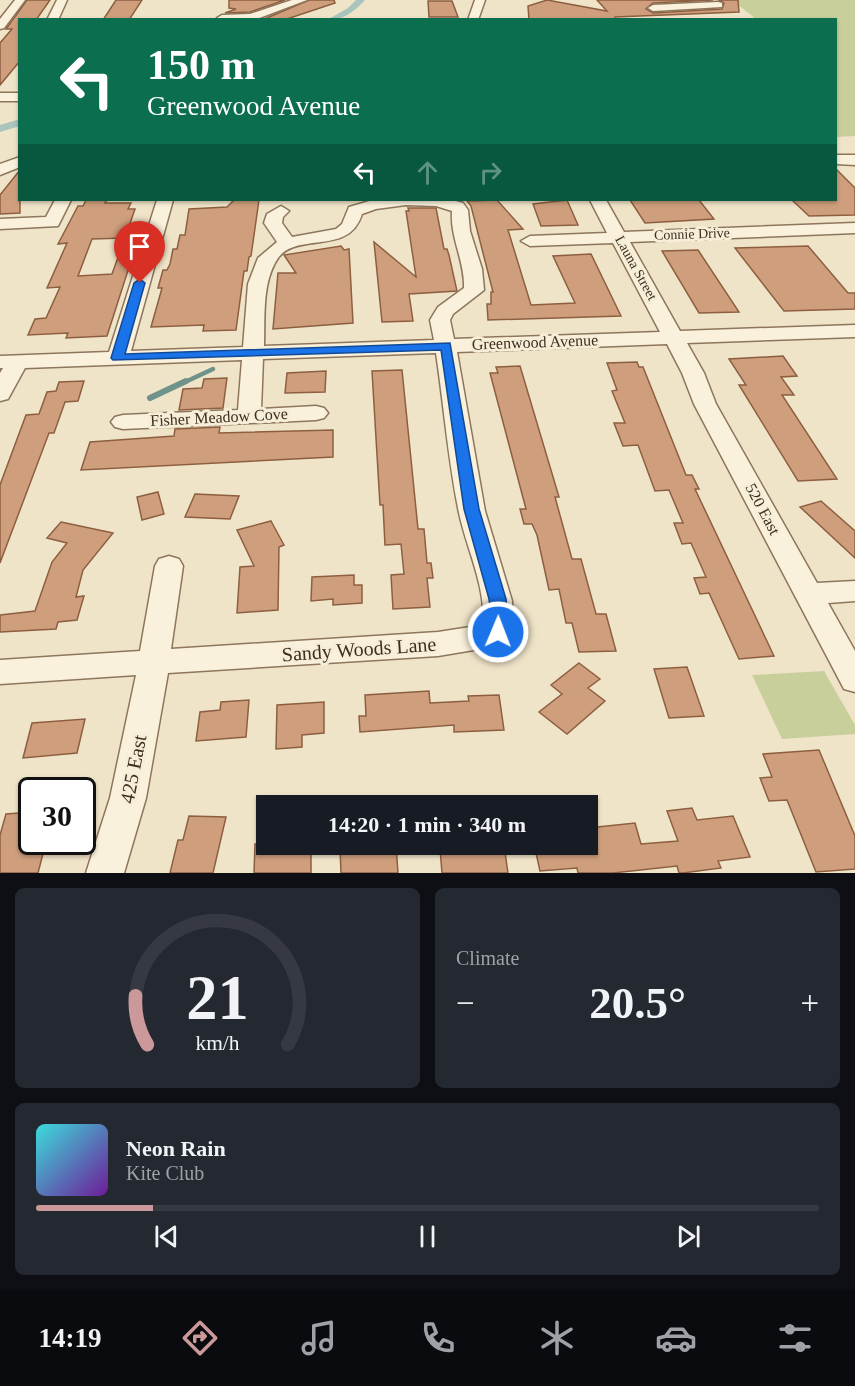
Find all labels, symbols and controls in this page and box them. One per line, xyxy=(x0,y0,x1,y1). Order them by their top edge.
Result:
icon: left xyxy=(48,42,126,120)
text: 150 m xyxy=(147,42,256,88)
text: Greenwood Avenue xyxy=(147,91,360,121)
icon: left xyxy=(348,156,381,189)
icon: ahead xyxy=(411,156,444,189)
icon: right xyxy=(474,156,507,189)
pin xyxy=(114,221,165,283)
street label: Connie Drive xyxy=(654,225,730,243)
icon: arrive xyxy=(123,230,156,263)
street label: Launa Street xyxy=(612,233,660,303)
street label: Greenwood Avenue xyxy=(472,331,598,353)
street label: Fisher Meadow Cove xyxy=(150,405,288,429)
street label: 520 East xyxy=(742,480,784,538)
position arrow xyxy=(466,600,530,664)
street label: Sandy Woods Lane xyxy=(281,633,437,666)
street label: 425 East xyxy=(116,732,151,805)
speed limit sign: 30 xyxy=(18,777,96,855)
text: 14:20 · 1 min · 340 m xyxy=(328,812,526,837)
text: Climate xyxy=(456,947,519,969)
text: 21 xyxy=(186,963,249,1032)
text: 20.5° xyxy=(589,978,686,1028)
text: − xyxy=(456,985,475,1021)
text: + xyxy=(800,985,819,1021)
text: km/h xyxy=(195,1031,240,1055)
text: Neon Rain xyxy=(126,1136,226,1161)
text: Kite Club xyxy=(126,1162,204,1184)
icon: previous xyxy=(150,1220,183,1253)
icon: pause xyxy=(411,1220,444,1253)
icon: next xyxy=(672,1220,705,1253)
icon: directions xyxy=(179,1317,221,1359)
icon: music xyxy=(298,1317,340,1359)
icon: phone xyxy=(417,1317,459,1359)
icon: climate xyxy=(536,1317,578,1359)
icon: car xyxy=(655,1317,697,1359)
icon: filters xyxy=(774,1317,816,1359)
text: 14:19 xyxy=(39,1323,102,1353)

